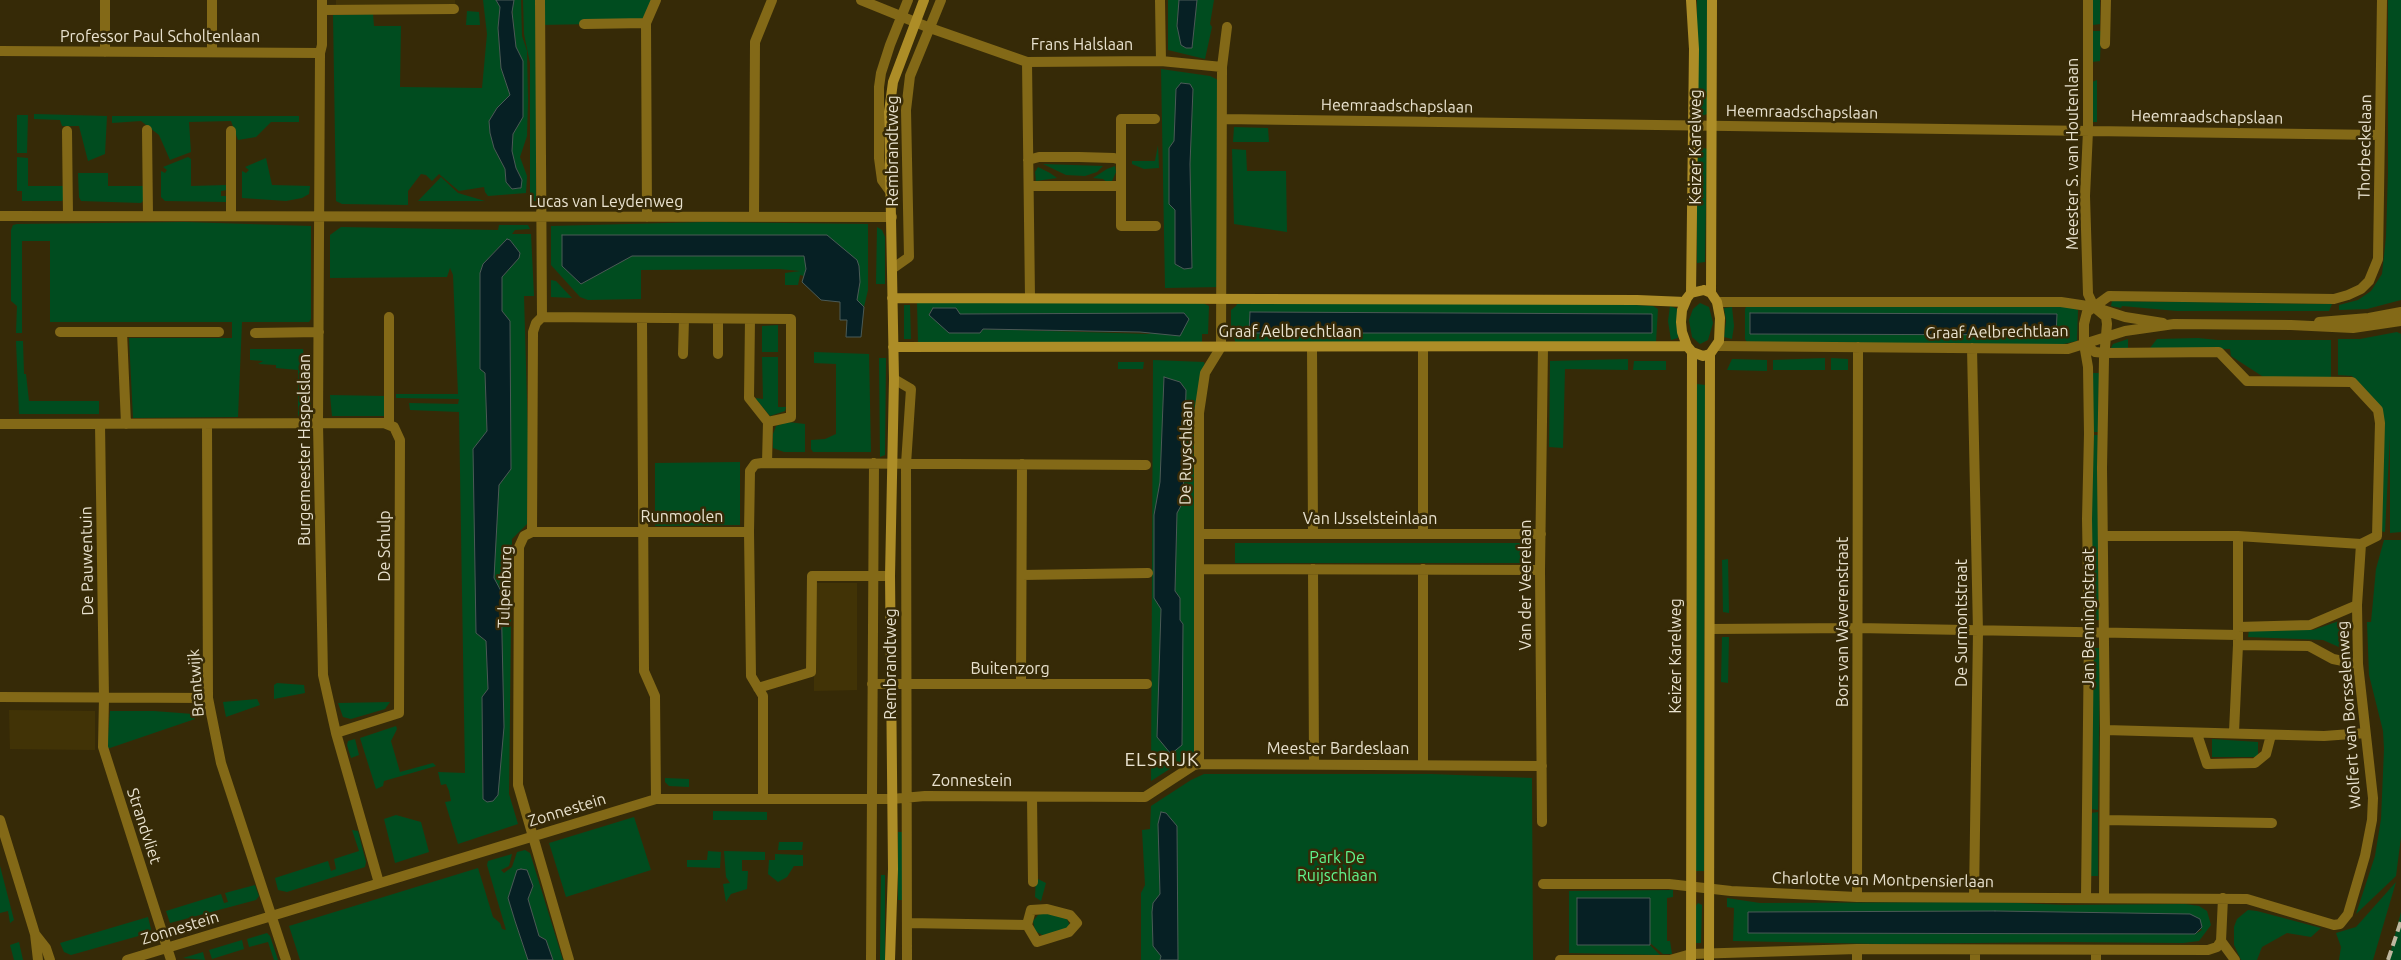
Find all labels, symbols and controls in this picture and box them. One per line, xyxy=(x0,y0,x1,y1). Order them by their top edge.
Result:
street label: Professor Paul Scholtenlaan xyxy=(60,27,260,47)
street label: Frans Halslaan xyxy=(1031,35,1133,55)
street label: Meester S. van Houtenlaan xyxy=(2063,58,2083,250)
street label: Keizer Karelweg xyxy=(1686,89,1706,205)
street label: Thorbeckelaan xyxy=(2354,94,2376,200)
street label: Rembrandtweg xyxy=(883,95,903,207)
street label: Heemraadschapslaan xyxy=(1321,95,1473,117)
street label: Heemraadschapslaan xyxy=(1726,101,1878,123)
street label: Heemraadschapslaan xyxy=(2131,106,2283,128)
street label: Lucas van Leydenweg xyxy=(529,192,683,212)
street label: Graaf Aelbrechtlaan xyxy=(1925,321,2069,343)
street label: Graaf Aelbrechtlaan xyxy=(1218,322,1362,342)
street label: Burgemeester Haspelslaan xyxy=(295,354,315,546)
street label: De Ruyschlaan xyxy=(1175,401,1197,505)
street label: De Pauwentuin xyxy=(76,506,98,616)
street label: Runmoolen xyxy=(641,507,723,527)
street label: Van IJsselsteinlaan xyxy=(1303,509,1437,529)
street label: De Schulp xyxy=(375,510,395,582)
street label: Van der Veerelaan xyxy=(1516,520,1536,650)
street label: Bors van Waverenstraat xyxy=(1833,537,1853,707)
street label: Tulpenburg xyxy=(494,545,516,629)
street label: Jan Benninghstraat xyxy=(2079,548,2099,688)
street label: De Surmontstraat xyxy=(1952,559,1972,687)
street label: Keizer Karelweg xyxy=(1666,598,1686,714)
street label: Rembrandtweg xyxy=(881,608,901,720)
street label: Wolfert van Borsselenweg xyxy=(2333,620,2365,810)
street label: Brantwijk xyxy=(184,648,208,718)
street label: Buitenzorg xyxy=(970,659,1050,679)
street label: Meester Bardeslaan xyxy=(1267,739,1409,759)
district label: ELSRIJK xyxy=(1124,749,1200,771)
street label: Zonnestein xyxy=(932,771,1012,791)
street label: Strandvliet xyxy=(123,786,165,866)
street label: Zonnestein xyxy=(526,789,608,831)
park label: Park De Ruijschlaan xyxy=(1297,848,1377,886)
street label: Charlotte van Montpensierlaan xyxy=(1772,868,1994,892)
street label: Zonnestein xyxy=(139,907,221,949)

